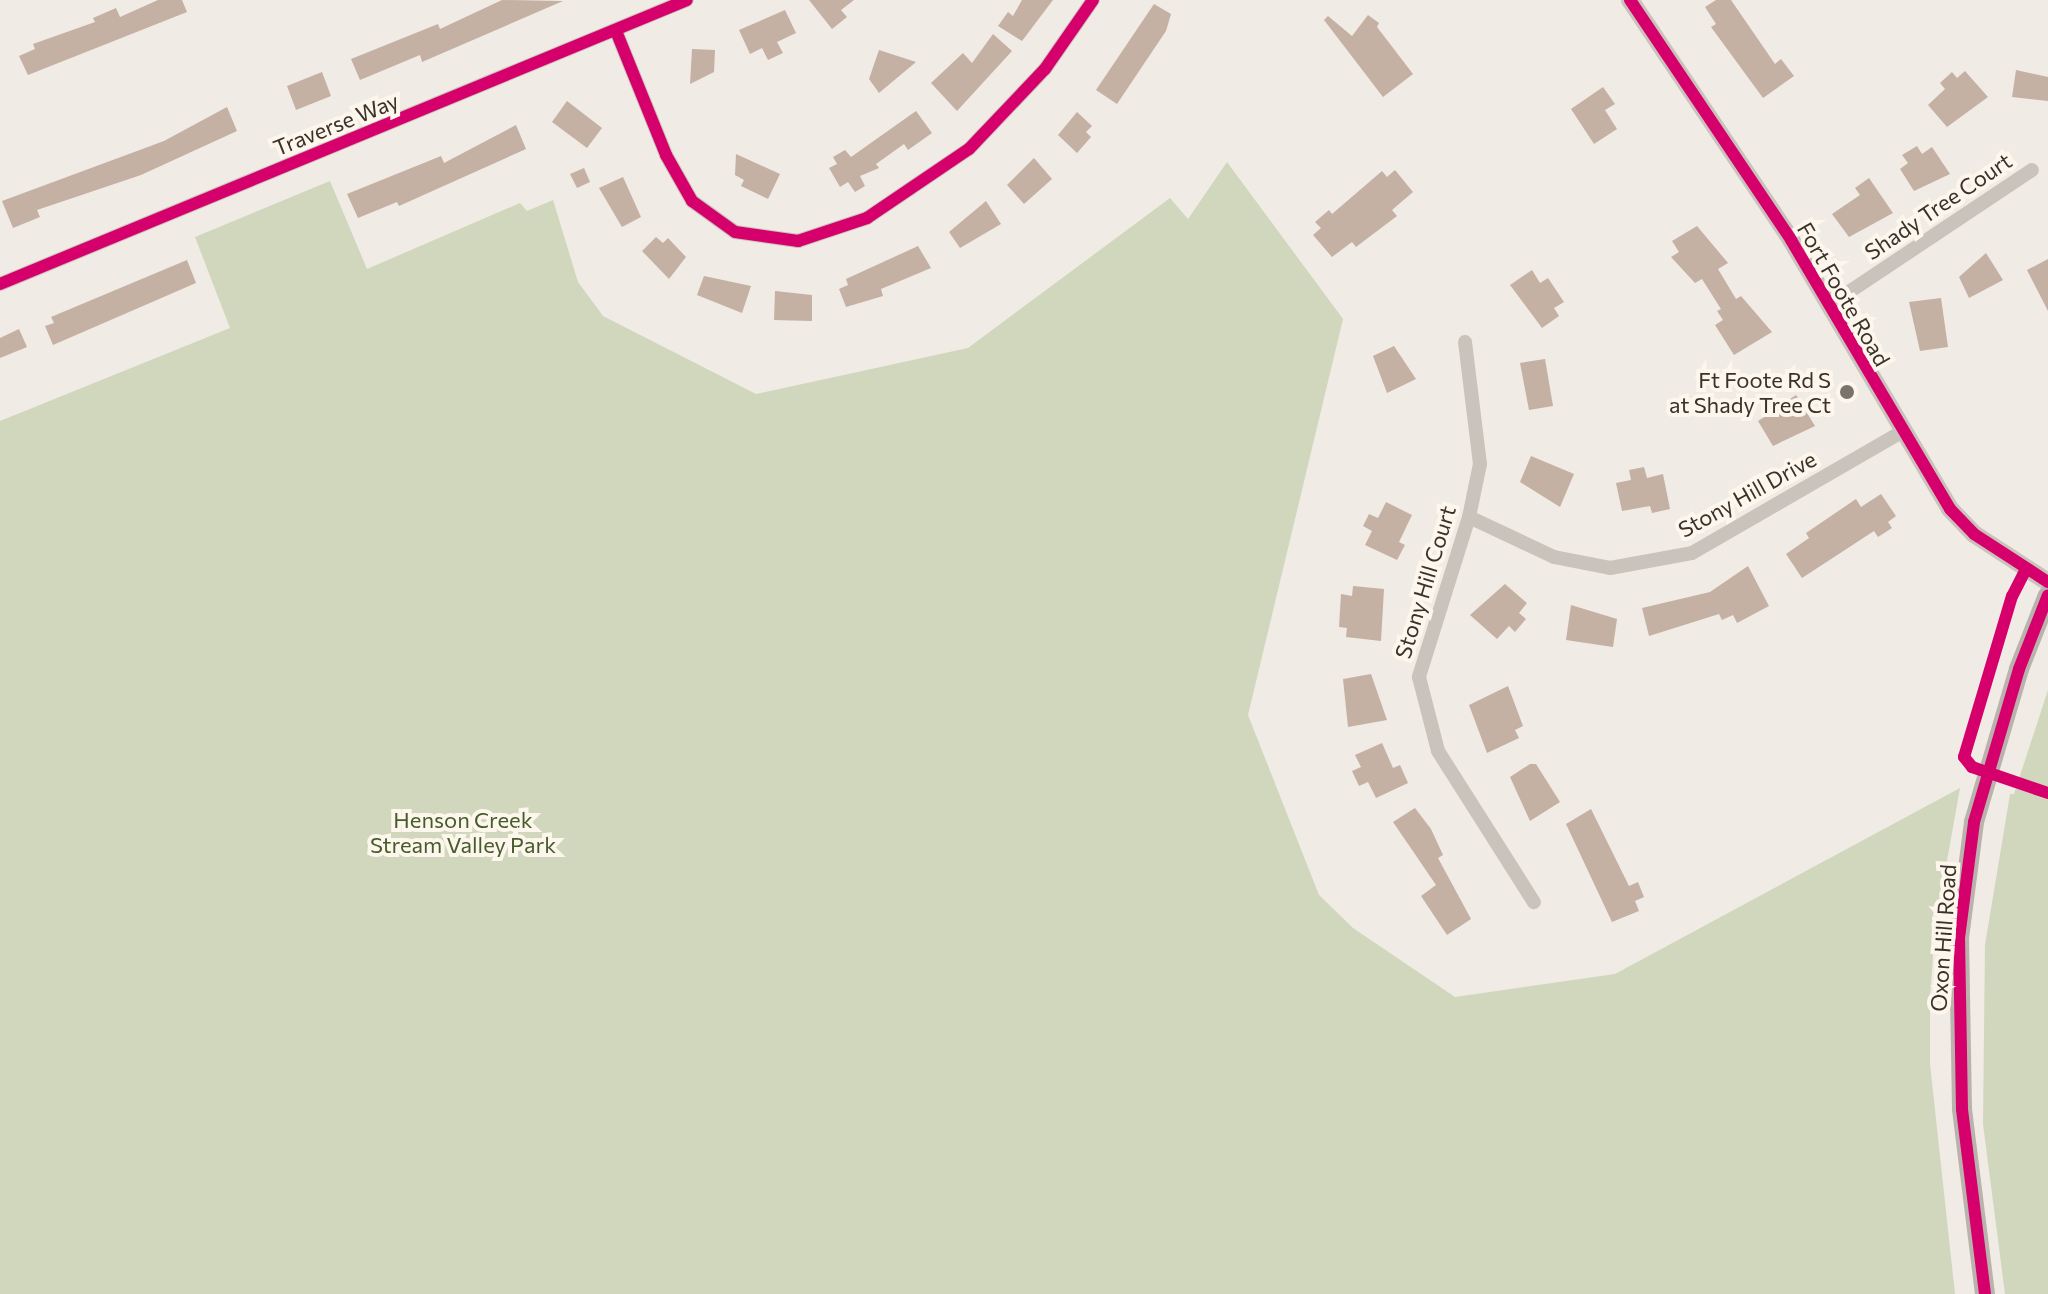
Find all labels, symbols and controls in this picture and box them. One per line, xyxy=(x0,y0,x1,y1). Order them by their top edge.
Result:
street label: Traverse Way xyxy=(270,87,402,161)
street label: Shady Tree Court xyxy=(1859,147,2017,265)
street label: Fort Foote Road xyxy=(1792,217,1896,371)
place label: Ft Foote Rd S at Shady Tree Ct xyxy=(1669,366,1831,418)
marker: Ft Foote Rd S at Shady Tree Ct xyxy=(1838,383,1856,401)
street label: Stony Hill Drive xyxy=(1674,445,1820,543)
street label: Stony Hill Court xyxy=(1389,502,1461,662)
park label: Henson Creek Stream Valley Park xyxy=(370,806,556,858)
street label: Oxon Hill Road xyxy=(1925,863,1961,1013)

